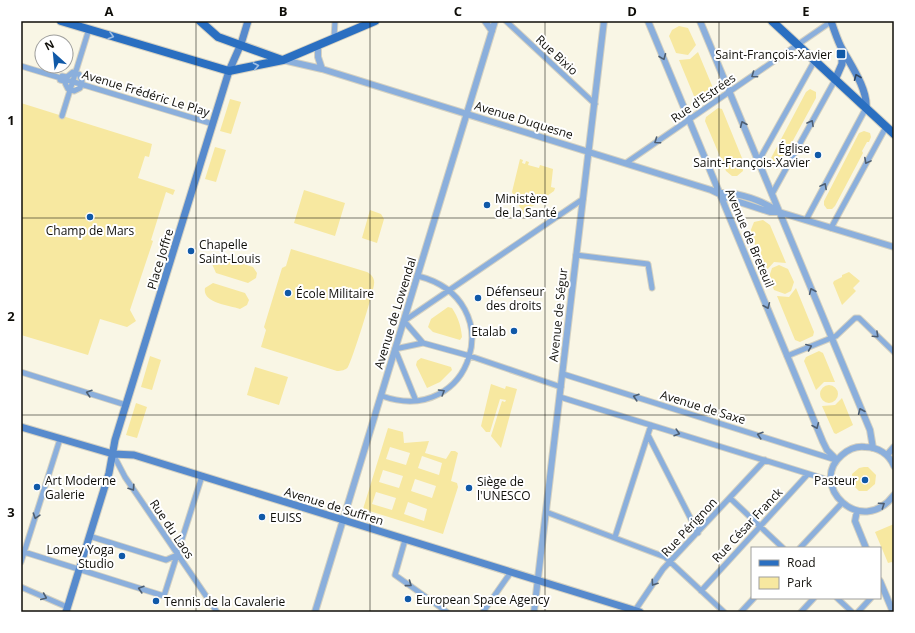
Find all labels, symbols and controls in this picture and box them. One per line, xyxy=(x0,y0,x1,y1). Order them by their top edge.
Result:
text: A xyxy=(105,2,114,20)
text: B xyxy=(279,2,288,20)
text: C xyxy=(454,2,462,20)
text: D xyxy=(627,2,637,20)
text: E xyxy=(802,2,810,20)
one-way arrow xyxy=(108,31,115,40)
street label: Rue Bixio xyxy=(532,31,582,79)
north arrow xyxy=(34,34,74,74)
text: N xyxy=(42,36,57,53)
place label: Saint-François-Xavier xyxy=(715,46,832,63)
marker: Saint-François-Xavier xyxy=(835,48,847,60)
one-way arrow xyxy=(659,54,667,61)
one-way arrow xyxy=(253,62,259,70)
street label: Avenue Frédéric Le Play xyxy=(80,65,213,121)
street label: Rue d'Estrées xyxy=(667,69,739,127)
one-way arrow xyxy=(751,70,758,78)
one-way arrow xyxy=(853,73,861,80)
street label: Avenue Duquesne xyxy=(473,97,576,143)
text: 1 xyxy=(7,111,15,129)
one-way arrow xyxy=(739,120,747,127)
one-way arrow xyxy=(806,120,813,127)
one-way arrow xyxy=(655,136,662,143)
place label: Église Saint-François-Xavier xyxy=(693,140,810,171)
marker: Église Saint-François-Xavier xyxy=(813,150,823,160)
one-way arrow xyxy=(864,157,871,164)
one-way arrow xyxy=(819,182,827,190)
street label: Avenue de Breteuil xyxy=(721,186,779,290)
place label: Ministère de la Santé xyxy=(495,190,557,221)
marker: Ministère de la Santé xyxy=(482,200,492,210)
marker: Champ de Mars xyxy=(85,212,95,222)
place label: Champ de Mars xyxy=(46,222,134,239)
street label: Place Joffre xyxy=(143,226,177,291)
place label: Chapelle Saint-Louis xyxy=(199,236,261,267)
marker: Chapelle Saint-Louis xyxy=(186,246,196,256)
street label: Avenue de Lowendal xyxy=(370,255,420,371)
street label: Avenue de Ségur xyxy=(545,267,571,363)
place label: Défenseur des droits xyxy=(486,283,544,314)
place label: École Militaire xyxy=(296,285,374,302)
one-way arrow xyxy=(808,287,816,294)
marker: École Militaire xyxy=(283,288,293,298)
marker: Défenseur des droits xyxy=(473,293,483,303)
one-way arrow xyxy=(762,303,770,310)
text: 2 xyxy=(7,307,15,325)
place label: Etalab xyxy=(471,323,506,340)
marker: Etalab xyxy=(509,326,519,336)
one-way arrow xyxy=(871,330,879,338)
one-way arrow xyxy=(806,343,813,351)
street label: Avenue de Saxe xyxy=(658,386,748,428)
one-way arrow xyxy=(86,389,93,398)
one-way arrow xyxy=(438,389,445,397)
one-way arrow xyxy=(632,393,639,402)
one-way arrow xyxy=(858,407,866,414)
one-way arrow xyxy=(812,423,820,430)
one-way arrow xyxy=(673,428,680,437)
one-way arrow xyxy=(757,431,764,440)
place label: Art Moderne Galerie xyxy=(45,472,116,503)
place label: Pasteur xyxy=(814,472,857,489)
place label: Siège de l'UNESCO xyxy=(477,473,531,504)
marker: Pasteur xyxy=(860,475,870,485)
marker: Art Moderne Galerie xyxy=(32,482,42,492)
street label: Avenue de Suffren xyxy=(282,483,386,529)
marker: Siège de l'UNESCO xyxy=(464,483,474,493)
street label: Rue César Franck xyxy=(708,483,787,566)
one-way arrow xyxy=(127,484,135,491)
street label: Rue Pérignon xyxy=(657,494,721,560)
street label: Rue du Laos xyxy=(146,496,198,562)
text: 3 xyxy=(7,503,15,521)
one-way arrow xyxy=(878,503,885,510)
place label: EUISS xyxy=(270,509,302,526)
one-way arrow xyxy=(32,512,41,519)
marker: EUISS xyxy=(257,512,267,522)
place label: Lomey Yoga Studio xyxy=(46,541,114,572)
legend xyxy=(751,547,881,599)
marker: Lomey Yoga Studio xyxy=(117,551,127,561)
text: Road xyxy=(787,554,816,571)
text: Park xyxy=(787,574,813,591)
one-way arrow xyxy=(652,578,659,585)
one-way arrow xyxy=(404,579,411,586)
one-way arrow xyxy=(138,585,145,594)
place label: European Space Agency xyxy=(416,591,551,608)
one-way arrow xyxy=(40,592,48,600)
place label: Tennis de la Cavalerie xyxy=(164,593,286,610)
marker: European Space Agency xyxy=(403,594,413,604)
marker: Tennis de la Cavalerie xyxy=(151,596,161,606)

